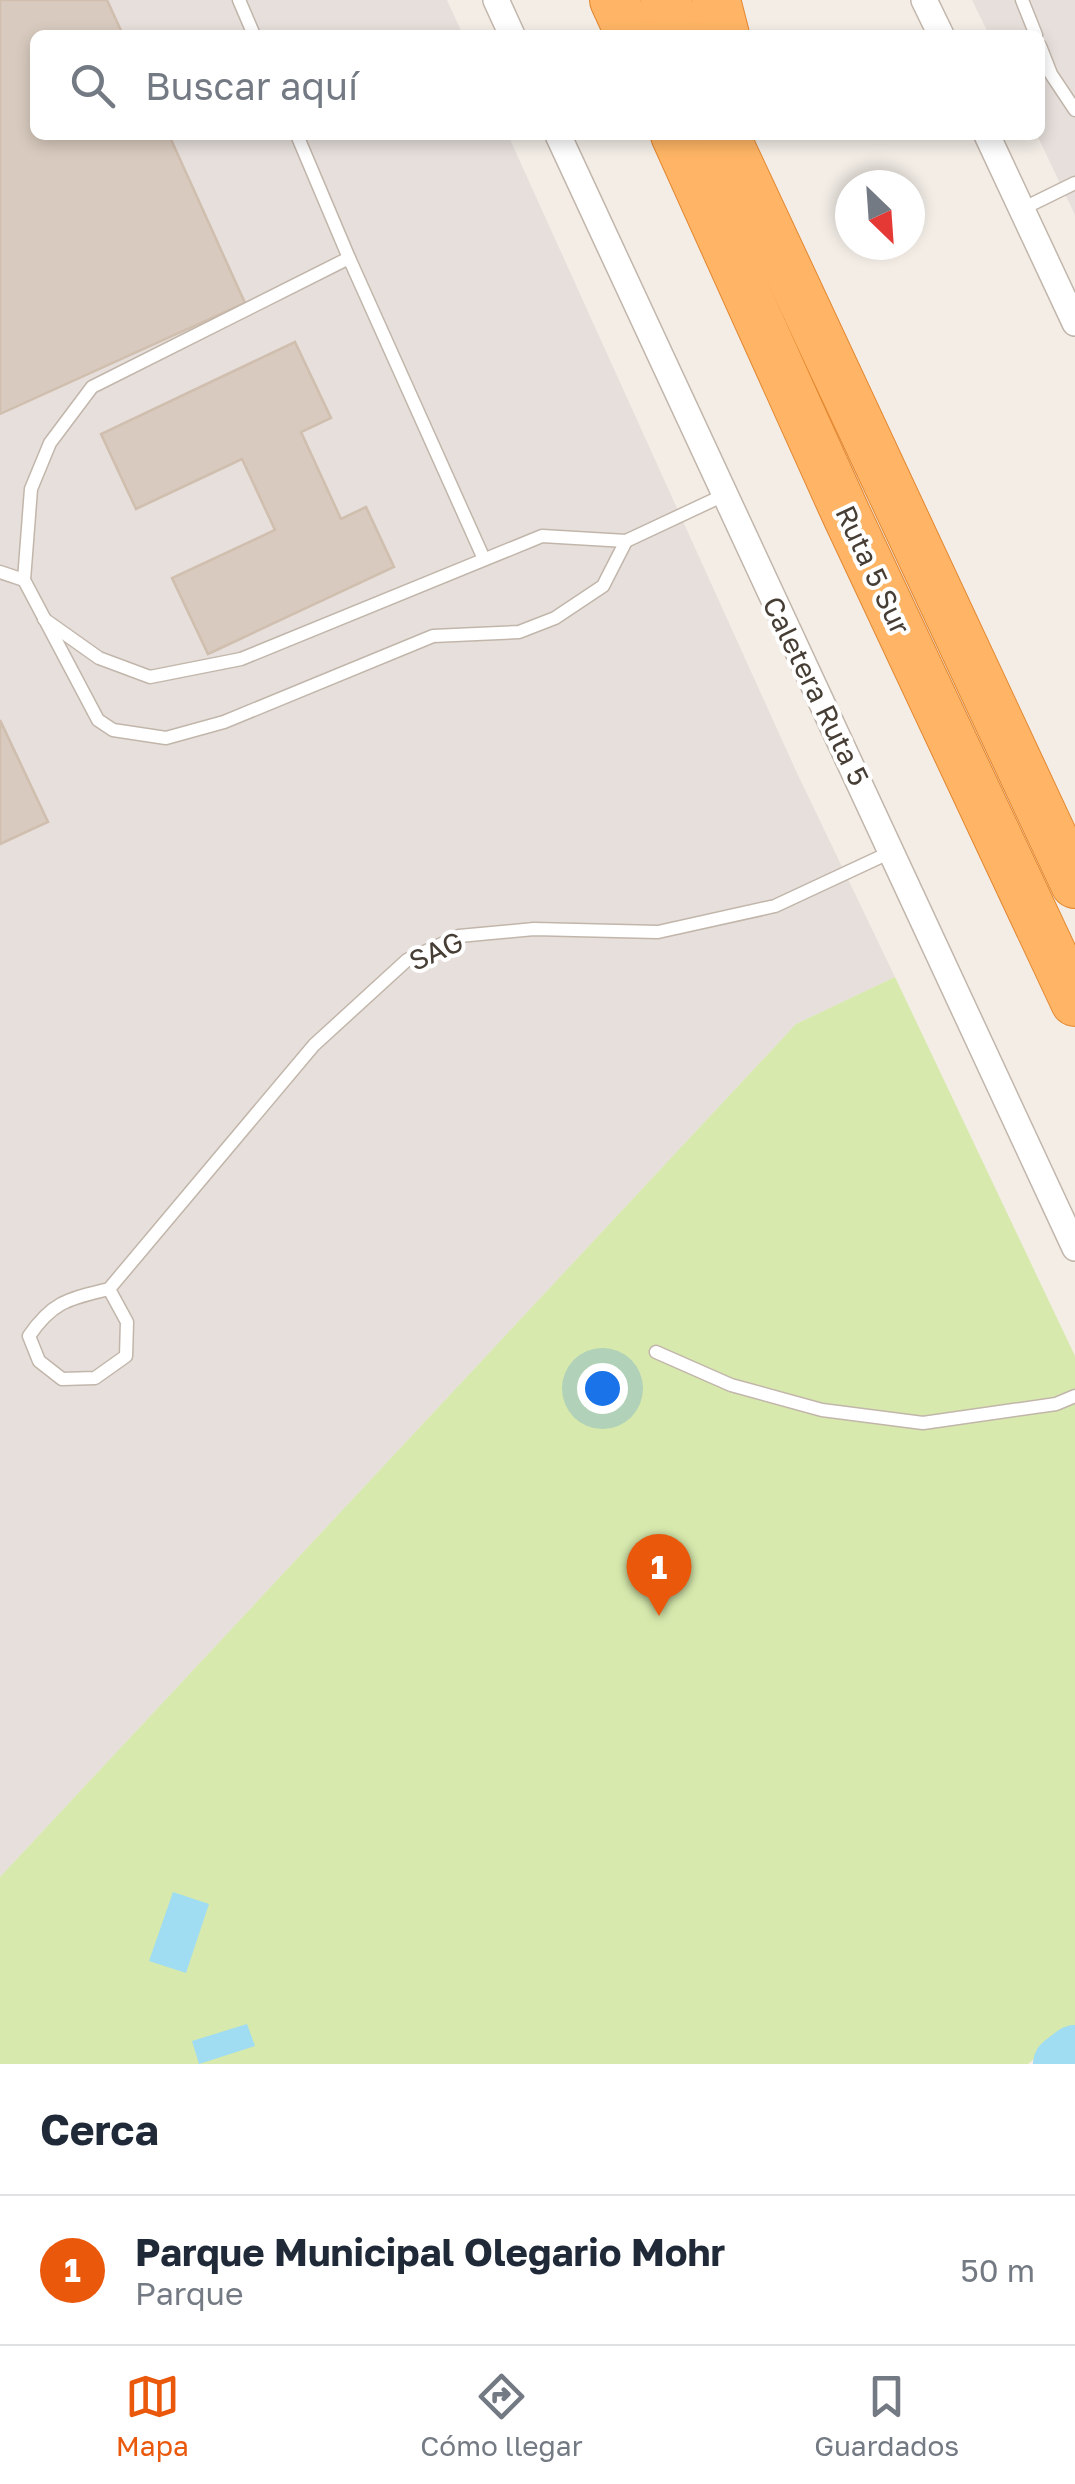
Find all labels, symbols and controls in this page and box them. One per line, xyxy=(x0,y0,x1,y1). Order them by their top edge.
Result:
search box xyxy=(30,30,1045,140)
icon: search xyxy=(65,58,120,113)
text: Buscar aquí xyxy=(145,63,358,108)
north arrow xyxy=(835,170,925,260)
street label: Ruta 5 Sur xyxy=(829,500,918,640)
street label: Caletera Ruta 5 xyxy=(756,591,877,791)
street label: SAG xyxy=(404,924,468,977)
your location xyxy=(577,1363,628,1414)
pin: 1 xyxy=(626,1534,692,1616)
text: Cerca xyxy=(40,2104,159,2154)
text: Parque Municipal Olegario Mohr xyxy=(135,2229,725,2274)
text: 1 xyxy=(64,2251,81,2289)
text: 50 m xyxy=(960,2251,1035,2289)
text: Parque xyxy=(135,2274,243,2312)
tab: Mapa xyxy=(116,2369,189,2462)
tab: Cómo llegar xyxy=(420,2369,583,2462)
tab: Guardados xyxy=(814,2369,959,2462)

